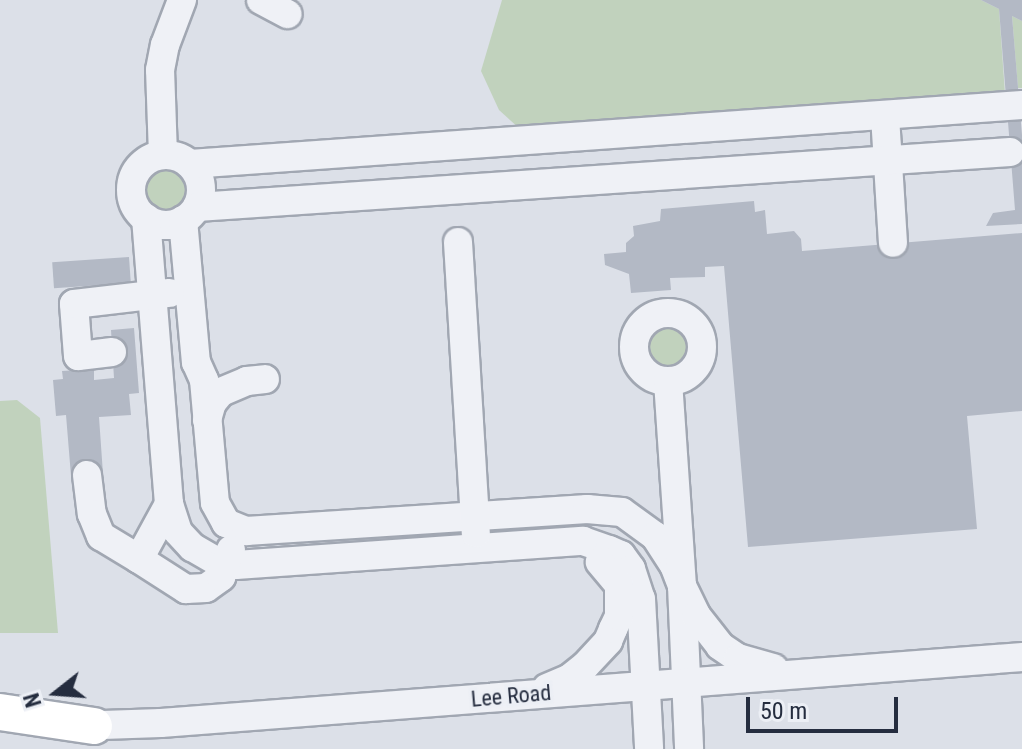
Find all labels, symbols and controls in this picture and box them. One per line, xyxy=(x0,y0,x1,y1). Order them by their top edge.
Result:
north arrow xyxy=(16,653,96,733)
street label: Lee Road xyxy=(470,679,552,713)
scale bar xyxy=(750,681,902,731)
text: N xyxy=(19,690,46,710)
text: 50 m xyxy=(760,697,807,725)

